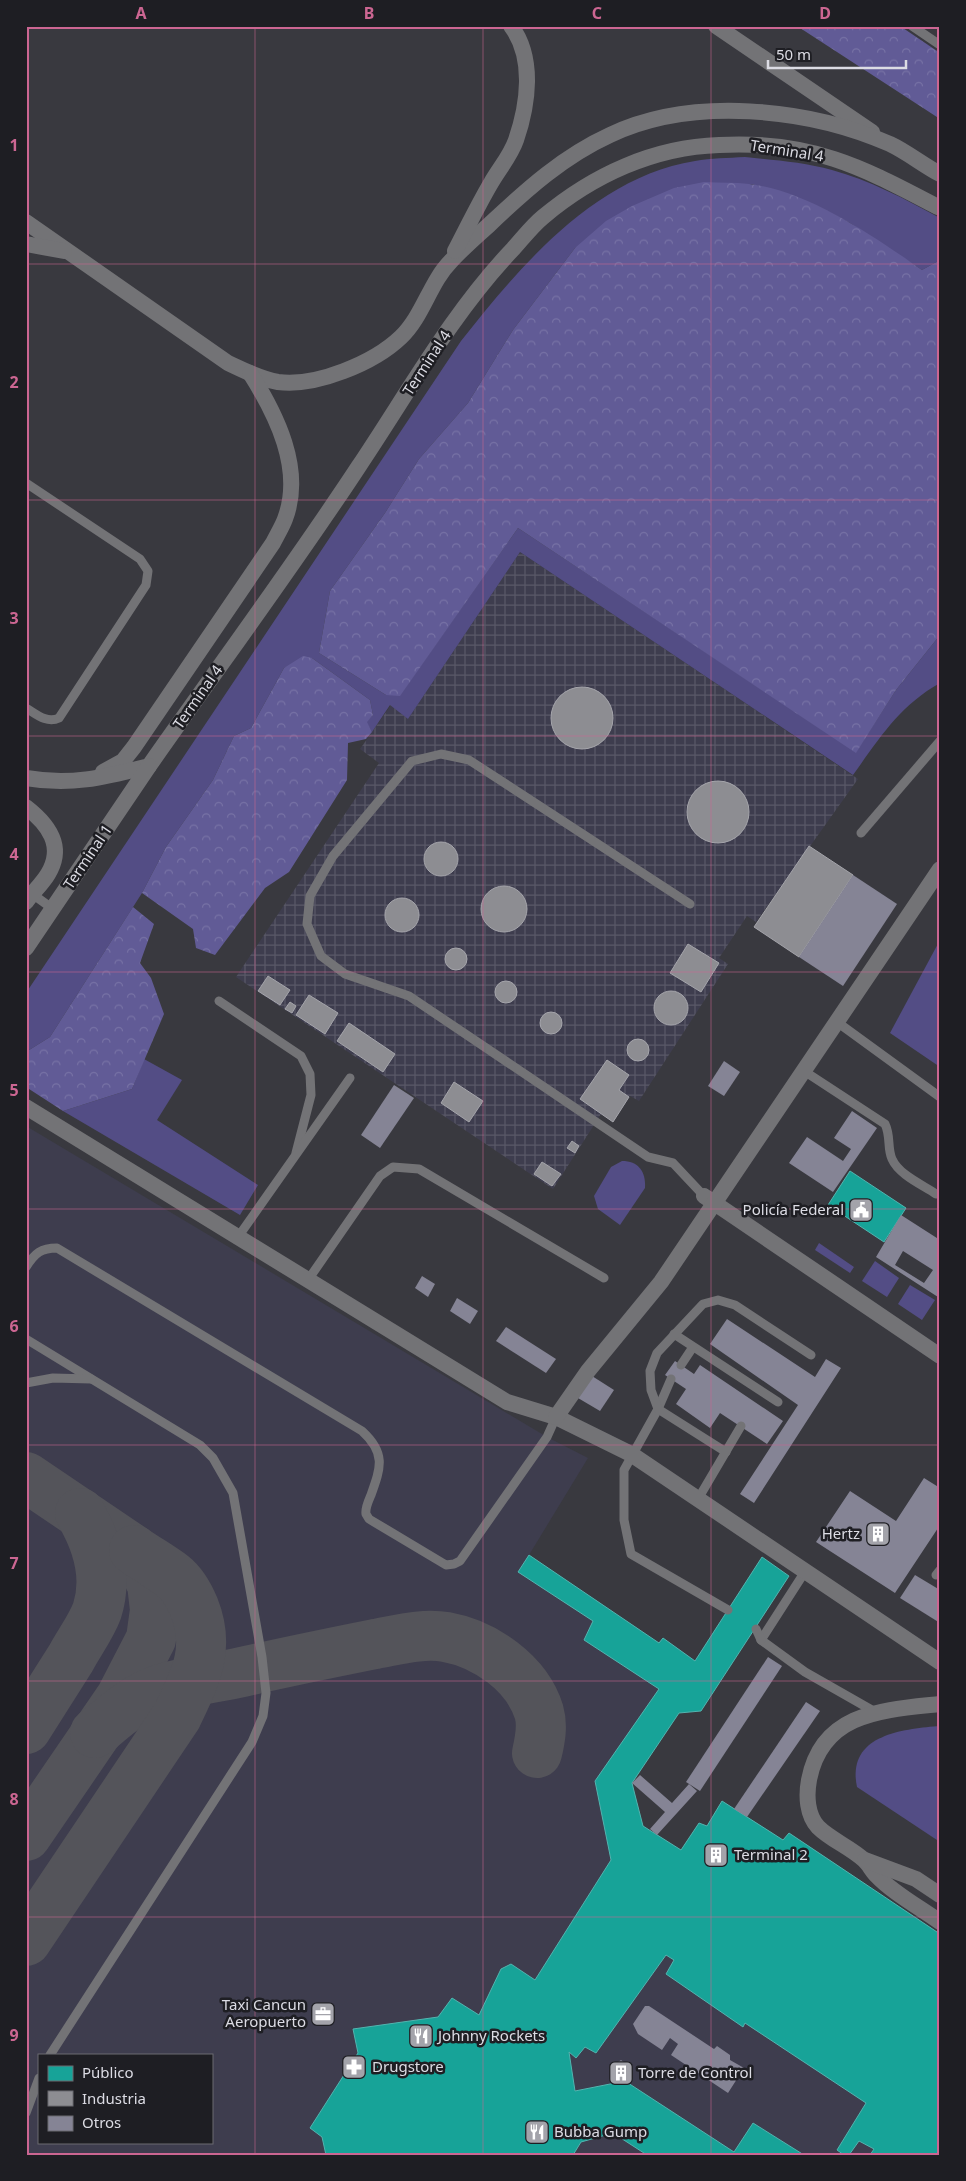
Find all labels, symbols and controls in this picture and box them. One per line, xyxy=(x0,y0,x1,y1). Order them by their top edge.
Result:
text: A xyxy=(135,2,147,24)
text: B xyxy=(364,2,374,24)
text: C xyxy=(592,2,602,24)
text: D xyxy=(819,2,831,24)
scale bar xyxy=(768,38,906,70)
text: 50 m xyxy=(776,44,811,64)
text: 1 xyxy=(9,134,19,156)
street label: Terminal 4 xyxy=(749,134,826,166)
street label: Terminal 4 xyxy=(398,326,455,399)
text: 2 xyxy=(9,371,19,393)
text: 3 xyxy=(9,607,19,629)
street label: Terminal 4 xyxy=(168,660,227,732)
street label: Terminal 1 xyxy=(58,820,116,893)
text: 4 xyxy=(9,843,19,865)
text: 5 xyxy=(9,1079,19,1101)
public building icon: Policía Federal xyxy=(848,1197,874,1223)
place label: Policía Federal xyxy=(743,1199,844,1219)
text: 6 xyxy=(9,1315,19,1337)
building icon: Hertz xyxy=(865,1521,891,1547)
place label: Hertz xyxy=(822,1523,860,1543)
text: 7 xyxy=(9,1552,19,1574)
text: 8 xyxy=(9,1788,19,1810)
building icon: Terminal 2 xyxy=(703,1842,729,1868)
place label: Terminal 2 xyxy=(734,1844,808,1864)
place label: Taxi Cancun Aeropuerto xyxy=(222,1994,306,2031)
office icon: Taxi Cancun Aeropuerto xyxy=(310,2001,336,2027)
restaurant icon: Johnny Rockets xyxy=(408,2023,434,2049)
text: 9 xyxy=(9,2024,19,2046)
place label: Johnny Rockets xyxy=(436,2025,545,2045)
legend xyxy=(38,2054,212,2144)
pharmacy icon: Drugstore xyxy=(341,2054,367,2080)
place label: Drugstore xyxy=(372,2056,444,2076)
building icon: Torre de Control xyxy=(608,2060,634,2086)
text: Público xyxy=(82,2062,134,2082)
place label: Torre de Control xyxy=(638,2062,752,2082)
text: Industria xyxy=(82,2088,146,2108)
text: Otros xyxy=(82,2112,121,2132)
restaurant icon: Bubba Gump xyxy=(524,2119,550,2145)
place label: Bubba Gump xyxy=(554,2121,647,2141)

